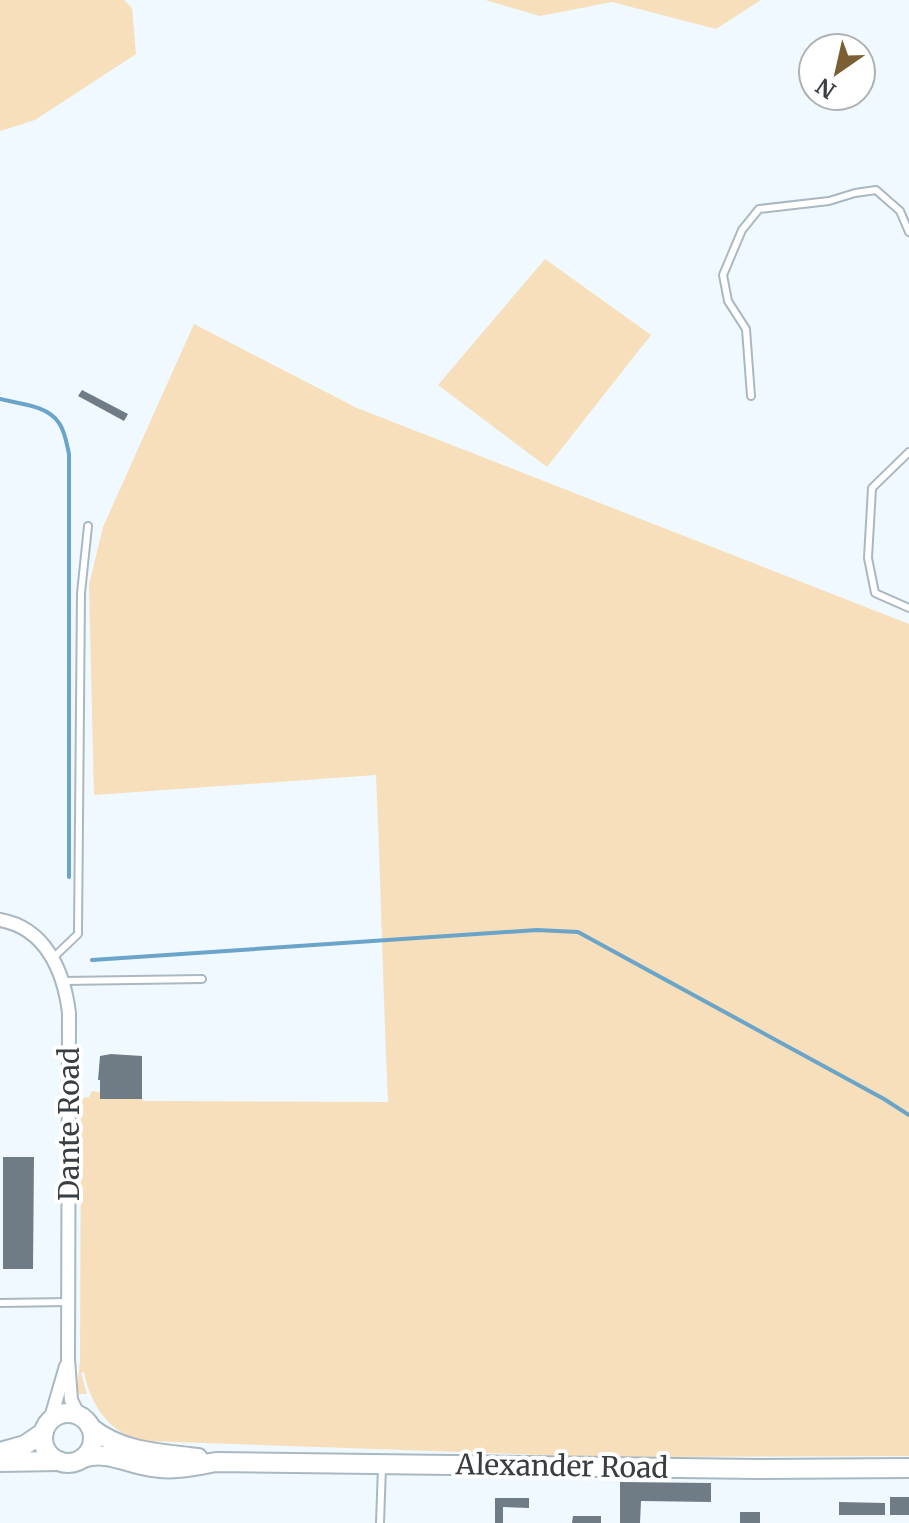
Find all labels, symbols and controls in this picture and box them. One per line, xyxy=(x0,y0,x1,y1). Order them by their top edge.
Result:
north arrow xyxy=(797,32,877,112)
text: N xyxy=(810,72,841,105)
street label: Dante Road xyxy=(51,1047,87,1201)
street label: Alexander Road xyxy=(454,1446,669,1486)

